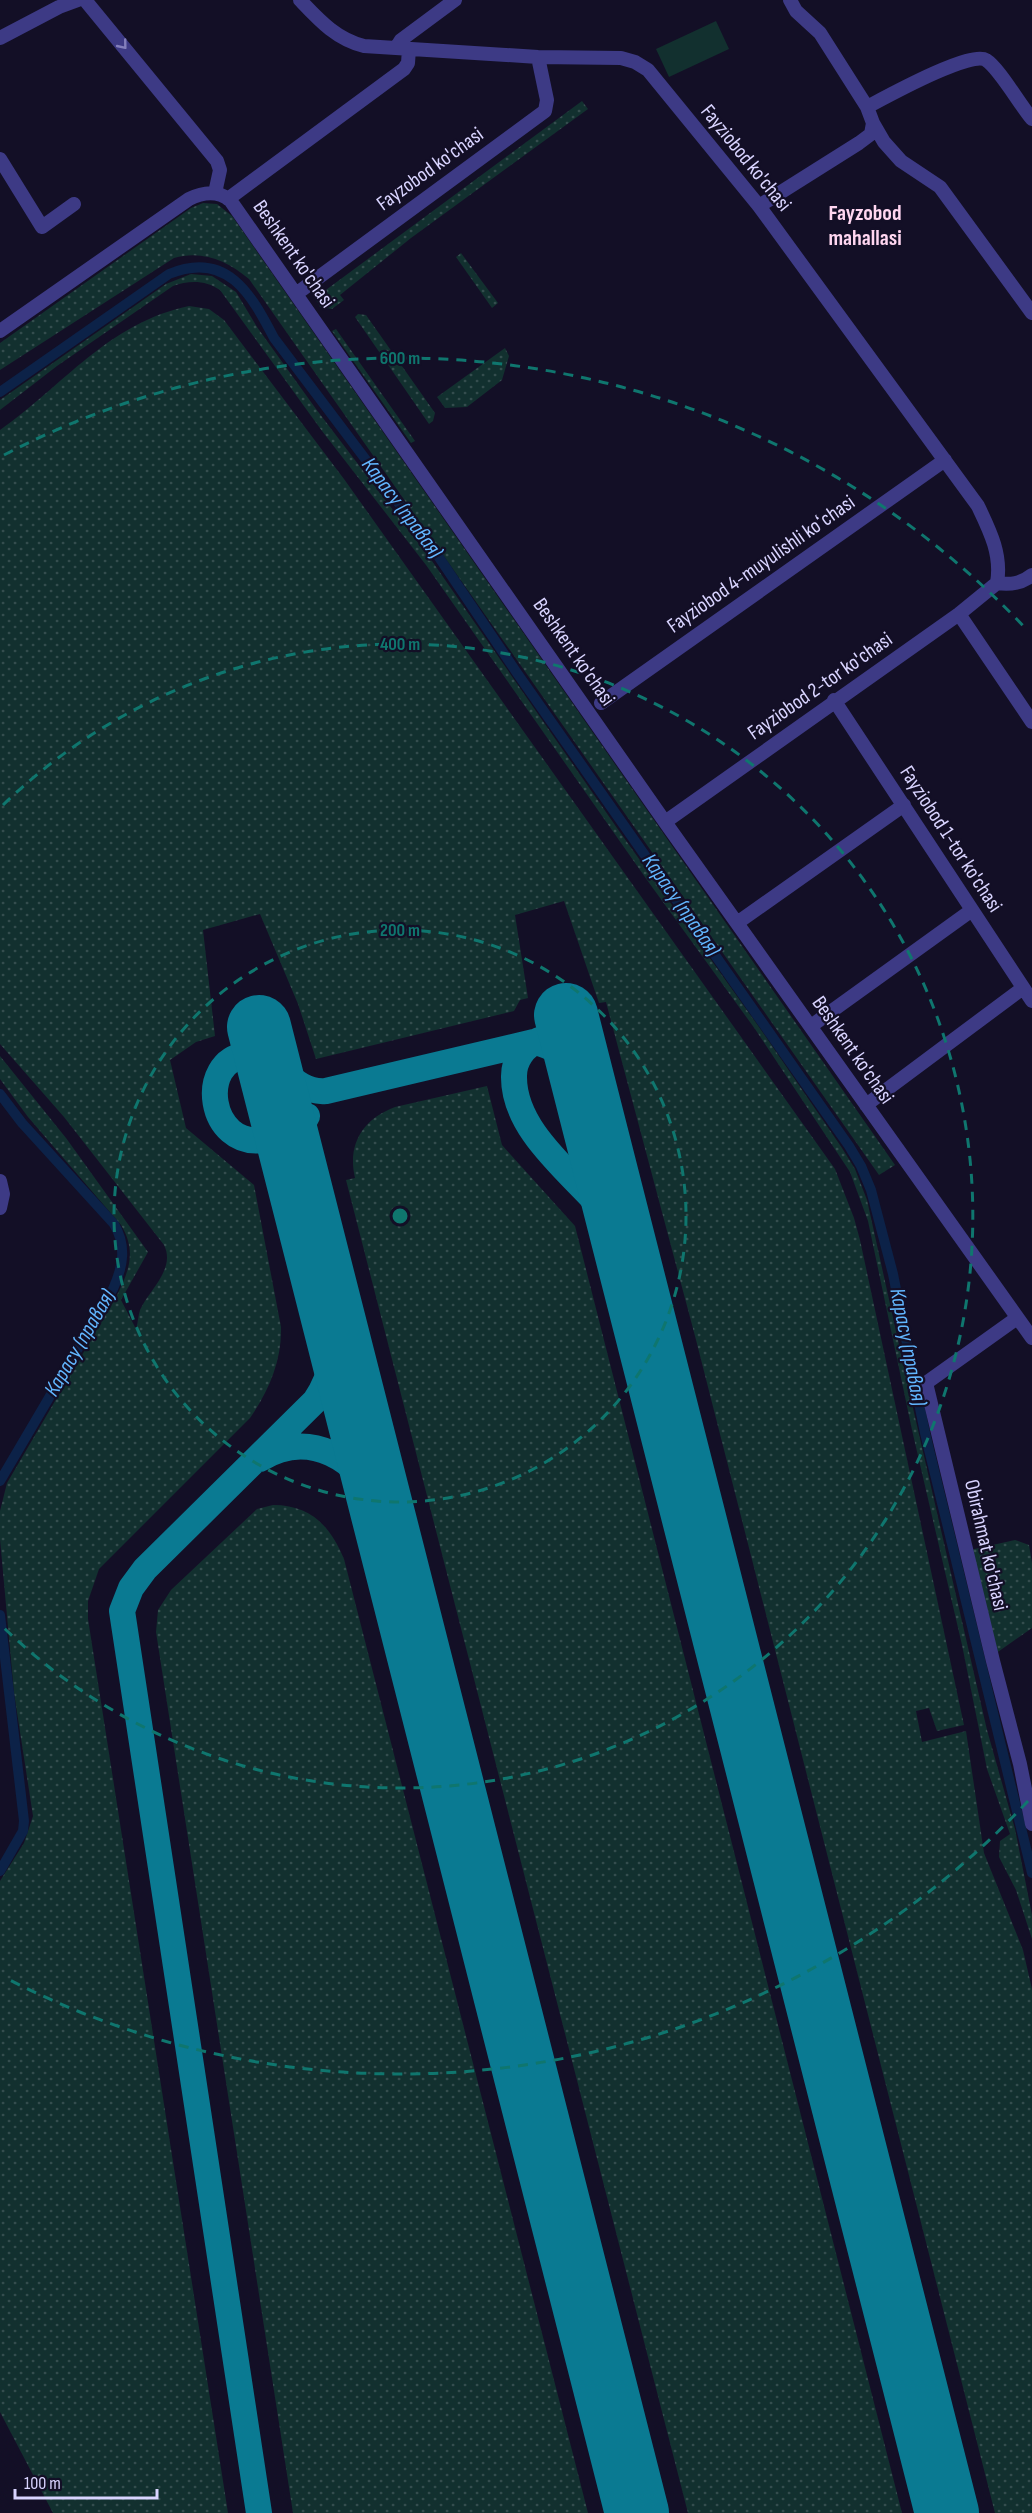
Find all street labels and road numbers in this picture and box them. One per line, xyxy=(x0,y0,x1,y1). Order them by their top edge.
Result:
street label: Fayziobod ko'chasi xyxy=(695,100,797,216)
street label: Fayzobod ko'chasi xyxy=(372,122,488,216)
street label: Beshkent ko'chasi xyxy=(248,195,340,313)
street label: Fayziobod 4-muyulishli koʻchasi xyxy=(662,490,860,638)
street label: Beshkent ko'chasi xyxy=(528,593,620,711)
street label: Fayziobod 2-tor ko'chasi xyxy=(743,627,897,745)
street label: Fayziobod 1-tor ko'chasi xyxy=(894,761,1008,917)
street label: Beshkent ko'chasi xyxy=(807,991,899,1109)
street label: Obirahmat ko'chasi xyxy=(959,1477,1013,1613)

